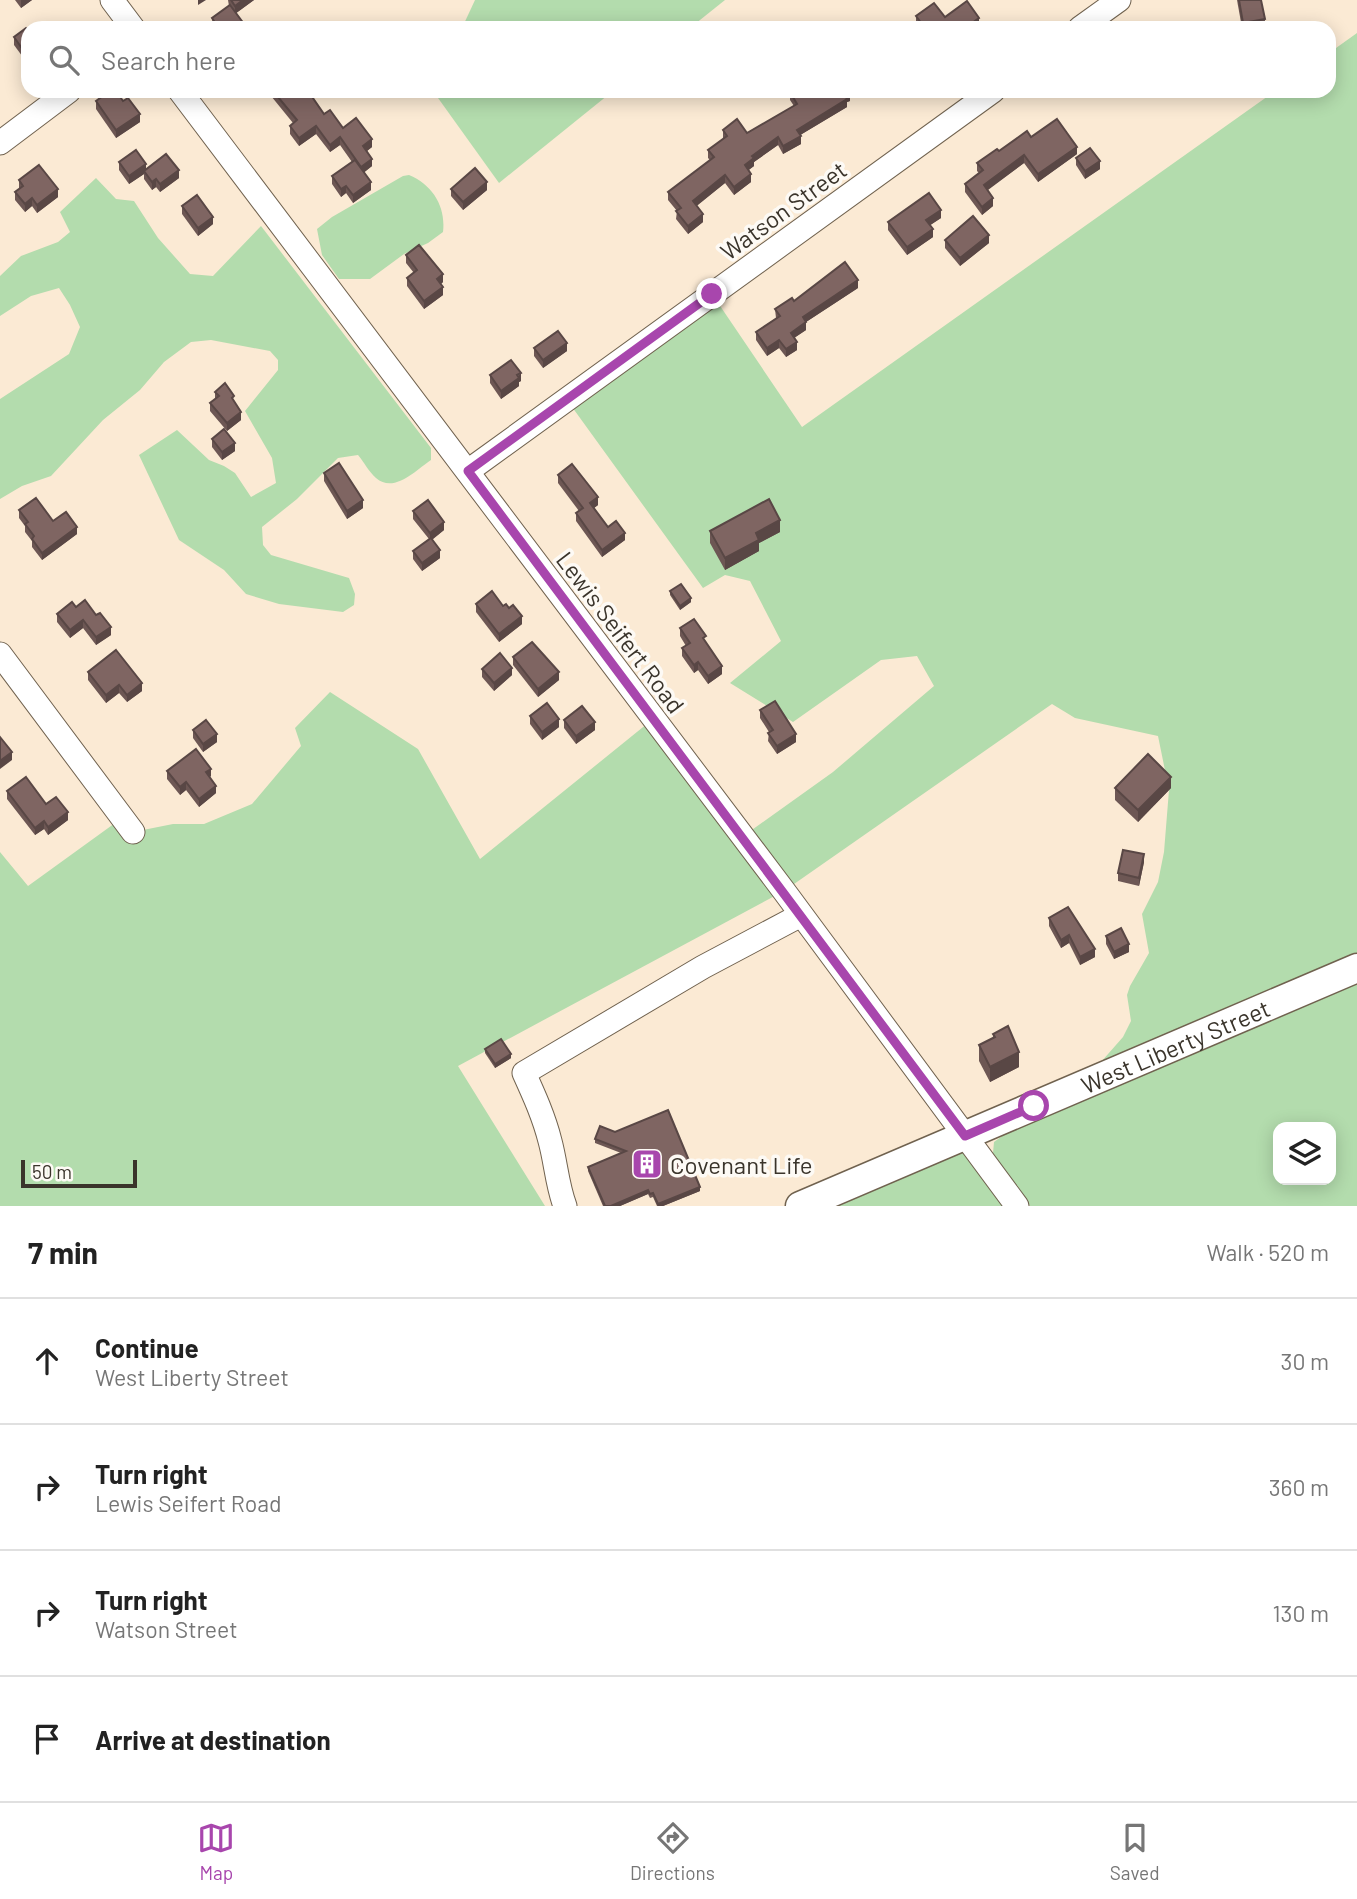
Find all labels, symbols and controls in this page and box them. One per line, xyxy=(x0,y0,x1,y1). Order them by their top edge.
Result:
search box xyxy=(21,21,1336,98)
icon: search xyxy=(45,41,83,79)
text: Search here xyxy=(101,44,236,75)
street label: Watson Street xyxy=(714,155,852,265)
route end xyxy=(696,278,727,309)
street label: Lewis Seifert Road xyxy=(551,546,691,718)
street label: West Liberty Street xyxy=(1076,993,1274,1099)
route start xyxy=(1018,1090,1049,1121)
map controls xyxy=(1273,1122,1336,1185)
button: layers xyxy=(1273,1122,1336,1185)
building icon: Covenant Life xyxy=(630,1147,664,1181)
place label: Covenant Life xyxy=(670,1150,813,1179)
scale bar xyxy=(21,1157,136,1189)
text: 50 m xyxy=(32,1160,72,1183)
text: 7 min xyxy=(28,1234,98,1270)
text: Walk · 520 m xyxy=(1207,1238,1329,1266)
text: Continue xyxy=(95,1332,199,1363)
icon: ahead xyxy=(28,1342,66,1380)
text: 30 m xyxy=(1281,1347,1329,1375)
text: West Liberty Street xyxy=(95,1363,289,1391)
text: Turn right xyxy=(95,1458,208,1489)
icon: right xyxy=(28,1468,66,1506)
text: 360 m xyxy=(1269,1473,1329,1501)
text: Lewis Seifert Road xyxy=(95,1489,282,1517)
text: Turn right xyxy=(95,1584,208,1615)
icon: right xyxy=(28,1594,66,1632)
text: 130 m xyxy=(1272,1599,1329,1627)
text: Watson Street xyxy=(95,1615,238,1643)
icon: arrive xyxy=(28,1720,66,1758)
text: Arrive at destination xyxy=(95,1724,331,1755)
tab: Map xyxy=(197,1819,235,1884)
tab: Directions xyxy=(630,1819,715,1884)
tab: Saved xyxy=(1110,1819,1160,1884)

